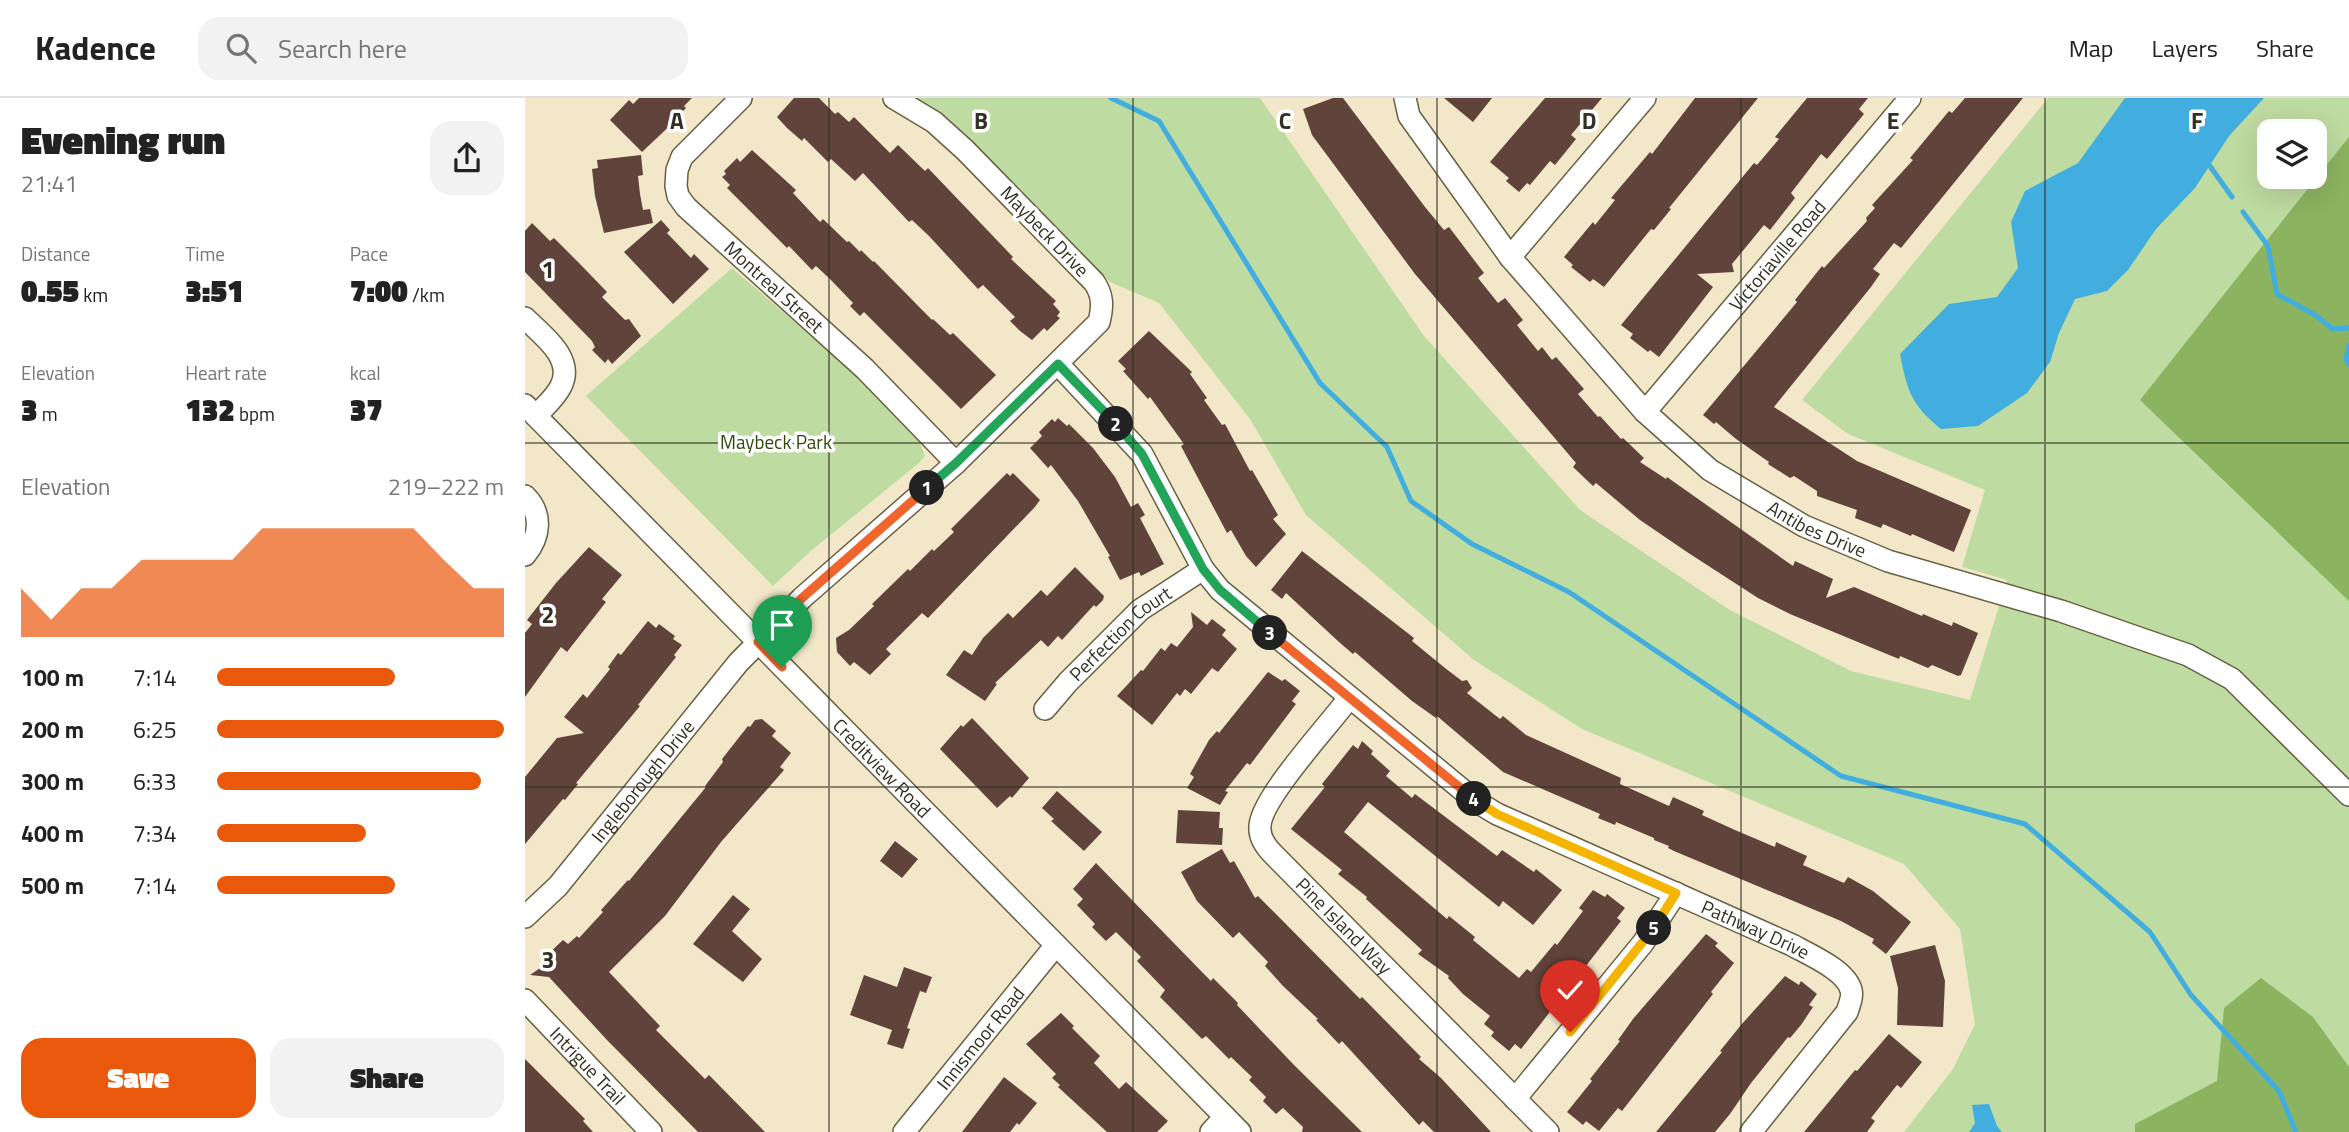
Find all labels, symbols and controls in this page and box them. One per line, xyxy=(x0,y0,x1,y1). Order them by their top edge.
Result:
search box xyxy=(198,17,688,80)
text: Kadence xyxy=(35,23,156,73)
icon: search xyxy=(222,29,260,67)
text: Search here xyxy=(278,29,407,68)
text: Map xyxy=(2069,30,2114,66)
text: Layers xyxy=(2152,30,2218,66)
text: Share xyxy=(2256,30,2314,66)
text: A xyxy=(670,103,684,138)
text: B xyxy=(974,103,988,138)
text: C xyxy=(1279,103,1291,138)
text: D xyxy=(1582,103,1596,138)
text: E xyxy=(1887,103,1899,138)
text: F xyxy=(2191,103,2203,138)
text: Evening run xyxy=(21,111,225,169)
map controls xyxy=(2257,119,2327,189)
button: layers xyxy=(2257,119,2327,189)
button: share xyxy=(430,121,504,195)
text: 21:41 xyxy=(21,166,78,201)
street label: Maybeck Drive xyxy=(994,178,1097,283)
street label: Victoriaville Road xyxy=(1721,193,1832,317)
street label: Montreal Street xyxy=(718,233,831,340)
text: Distance xyxy=(21,239,90,268)
text: Time xyxy=(185,239,225,268)
text: Pace xyxy=(350,239,388,268)
text: 1 xyxy=(542,252,554,287)
text: 0.55 xyxy=(21,268,79,314)
text: 3:51 xyxy=(185,268,243,314)
text: 7:00 xyxy=(350,268,408,314)
text: km xyxy=(79,280,108,309)
text: /km xyxy=(408,280,445,309)
text: Elevation xyxy=(21,358,95,387)
text: Heart rate xyxy=(185,358,267,387)
text: kcal xyxy=(350,358,381,387)
text: 3 xyxy=(21,387,38,433)
text: 132 xyxy=(185,387,235,433)
text: 37 xyxy=(350,387,383,433)
text: m xyxy=(38,399,58,428)
text: bpm xyxy=(235,399,275,428)
pin: 2 xyxy=(1099,406,1133,442)
text: 2 xyxy=(1110,409,1121,438)
park label: Maybeck Park xyxy=(720,427,832,456)
text: Elevation xyxy=(21,469,110,504)
text: 219–222 m xyxy=(388,469,504,504)
pin: 1 xyxy=(909,470,945,506)
text: 1 xyxy=(921,473,932,502)
street label: Antibes Drive xyxy=(1762,493,1871,564)
street label: Perfection Court xyxy=(1062,578,1177,687)
pin xyxy=(752,595,812,667)
text: 2 xyxy=(542,597,554,632)
icon: arrive xyxy=(763,606,801,644)
pin: 3 xyxy=(1253,616,1287,650)
text: 3 xyxy=(1264,618,1275,647)
text: 100 m xyxy=(21,660,84,695)
text: 7:14 xyxy=(133,660,177,695)
street label: Creditview Road xyxy=(826,711,938,824)
text: 200 m xyxy=(21,712,84,747)
text: 6:25 xyxy=(133,712,177,747)
street label: Ingleborough Drive xyxy=(584,713,701,849)
text: 300 m xyxy=(21,764,84,799)
text: 6:33 xyxy=(133,764,177,799)
pin: 4 xyxy=(1457,782,1492,816)
text: 4 xyxy=(1468,784,1479,813)
text: 400 m xyxy=(21,816,84,851)
text: 7:34 xyxy=(133,816,177,851)
text: 500 m xyxy=(21,868,84,903)
text: 7:14 xyxy=(133,868,177,903)
street label: Pine Island Way xyxy=(1290,870,1399,981)
street label: Pathway Drive xyxy=(1697,892,1815,966)
pin: 5 xyxy=(1637,910,1671,946)
text: 5 xyxy=(1648,913,1659,942)
text: 3 xyxy=(542,942,554,977)
pin xyxy=(1540,960,1600,1032)
icon: check xyxy=(1551,971,1589,1009)
street label: Innismoor Road xyxy=(929,980,1031,1096)
street label: Intrigue Trail xyxy=(544,1020,633,1111)
button: Save xyxy=(21,1038,256,1118)
button: Share xyxy=(270,1038,504,1118)

